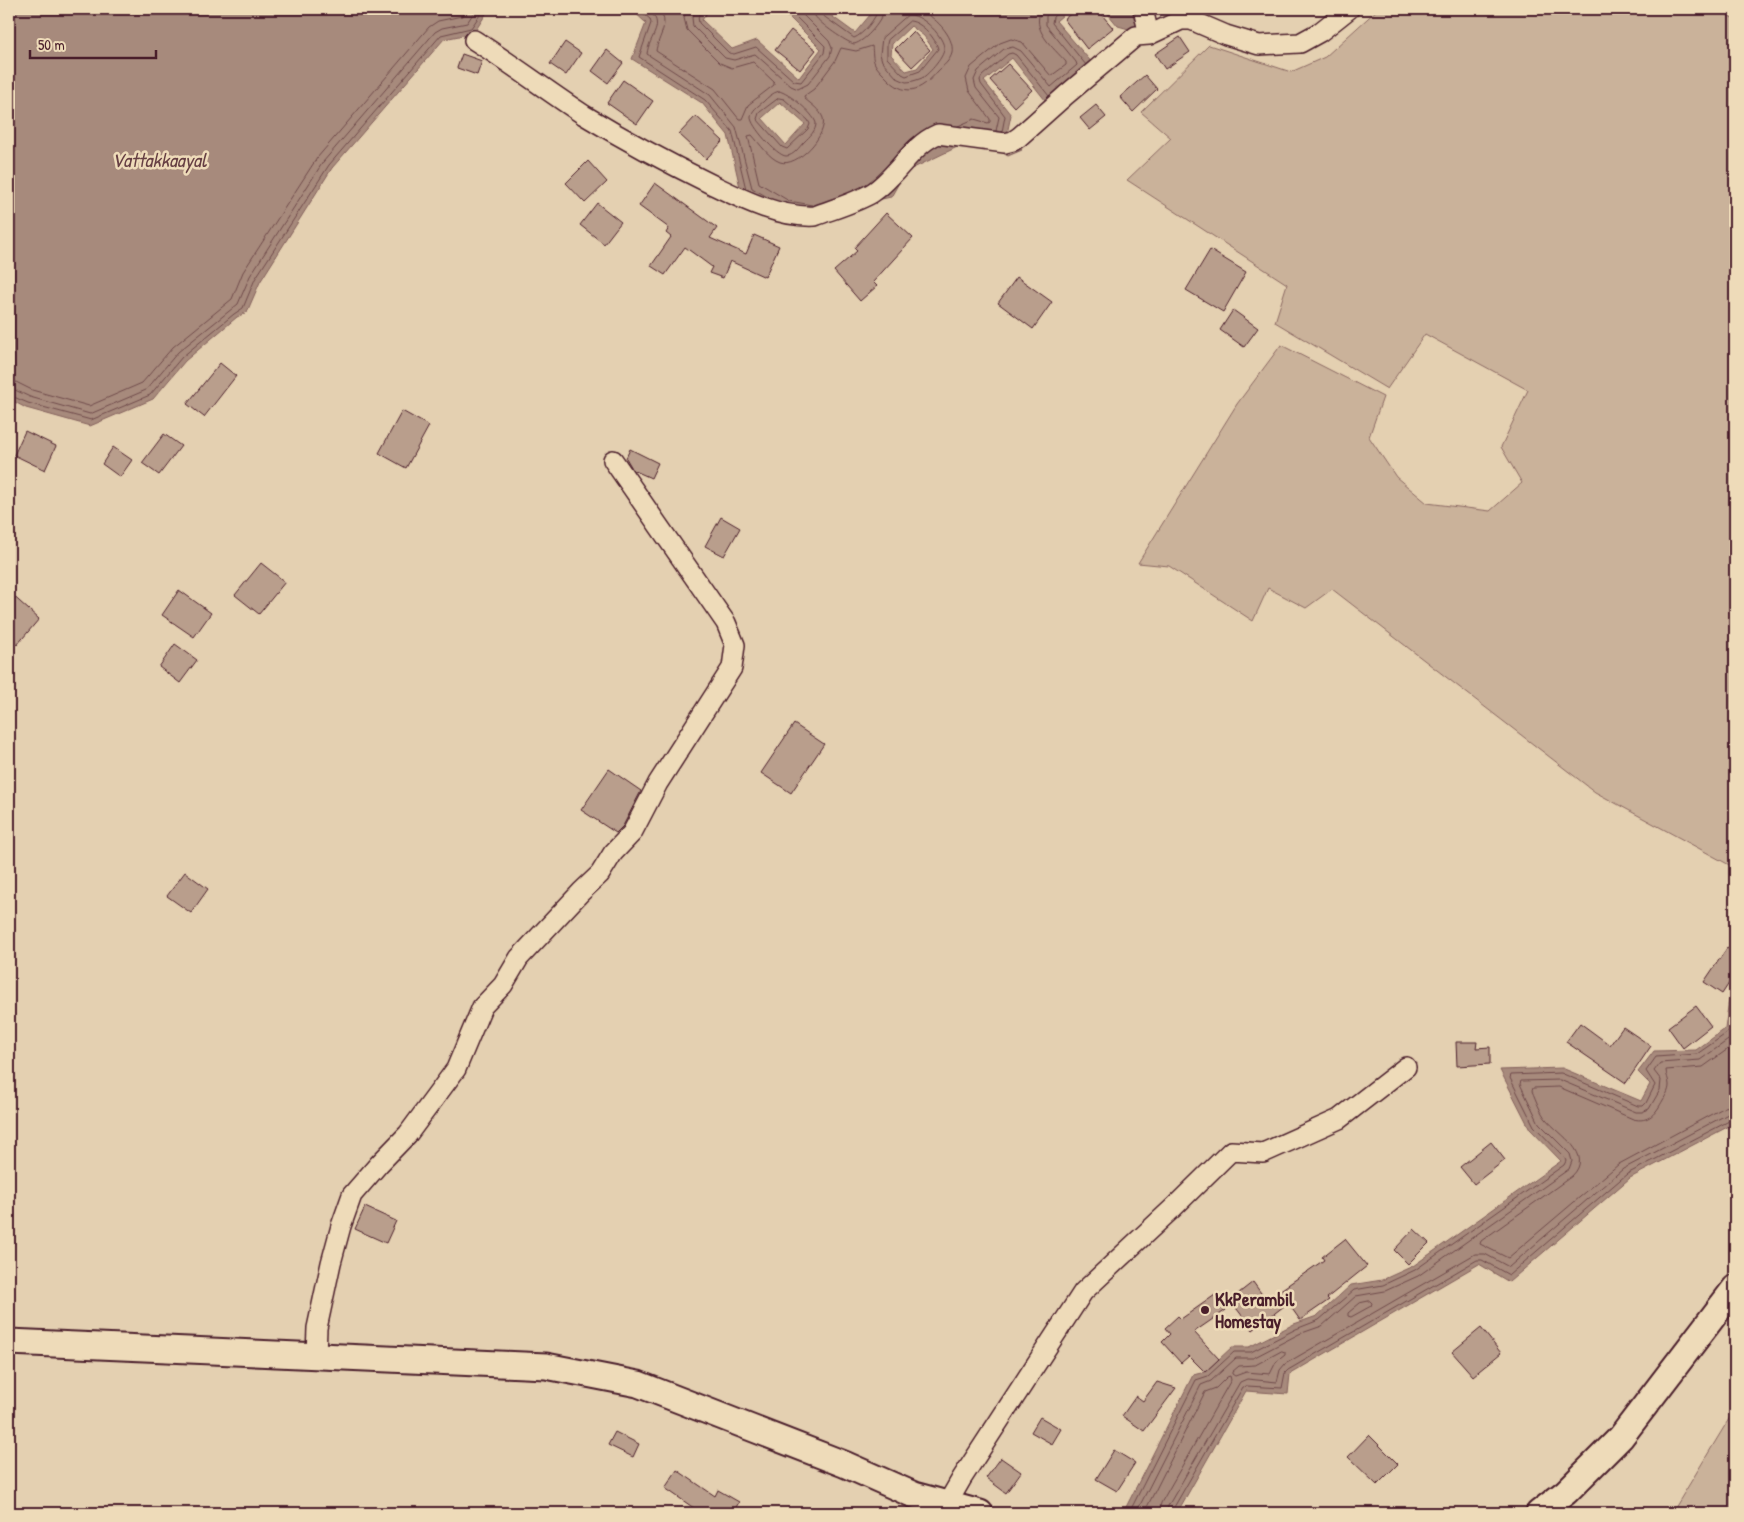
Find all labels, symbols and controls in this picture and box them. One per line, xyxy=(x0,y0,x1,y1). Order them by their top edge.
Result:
scale bar xyxy=(30,28,156,60)
text: 50 m xyxy=(38,34,65,55)
water label: Vattakkaayal xyxy=(112,146,208,174)
place label: KkPerambil Homestay xyxy=(1215,1286,1295,1335)
marker: KkPerambil Homestay xyxy=(1199,1304,1211,1316)

